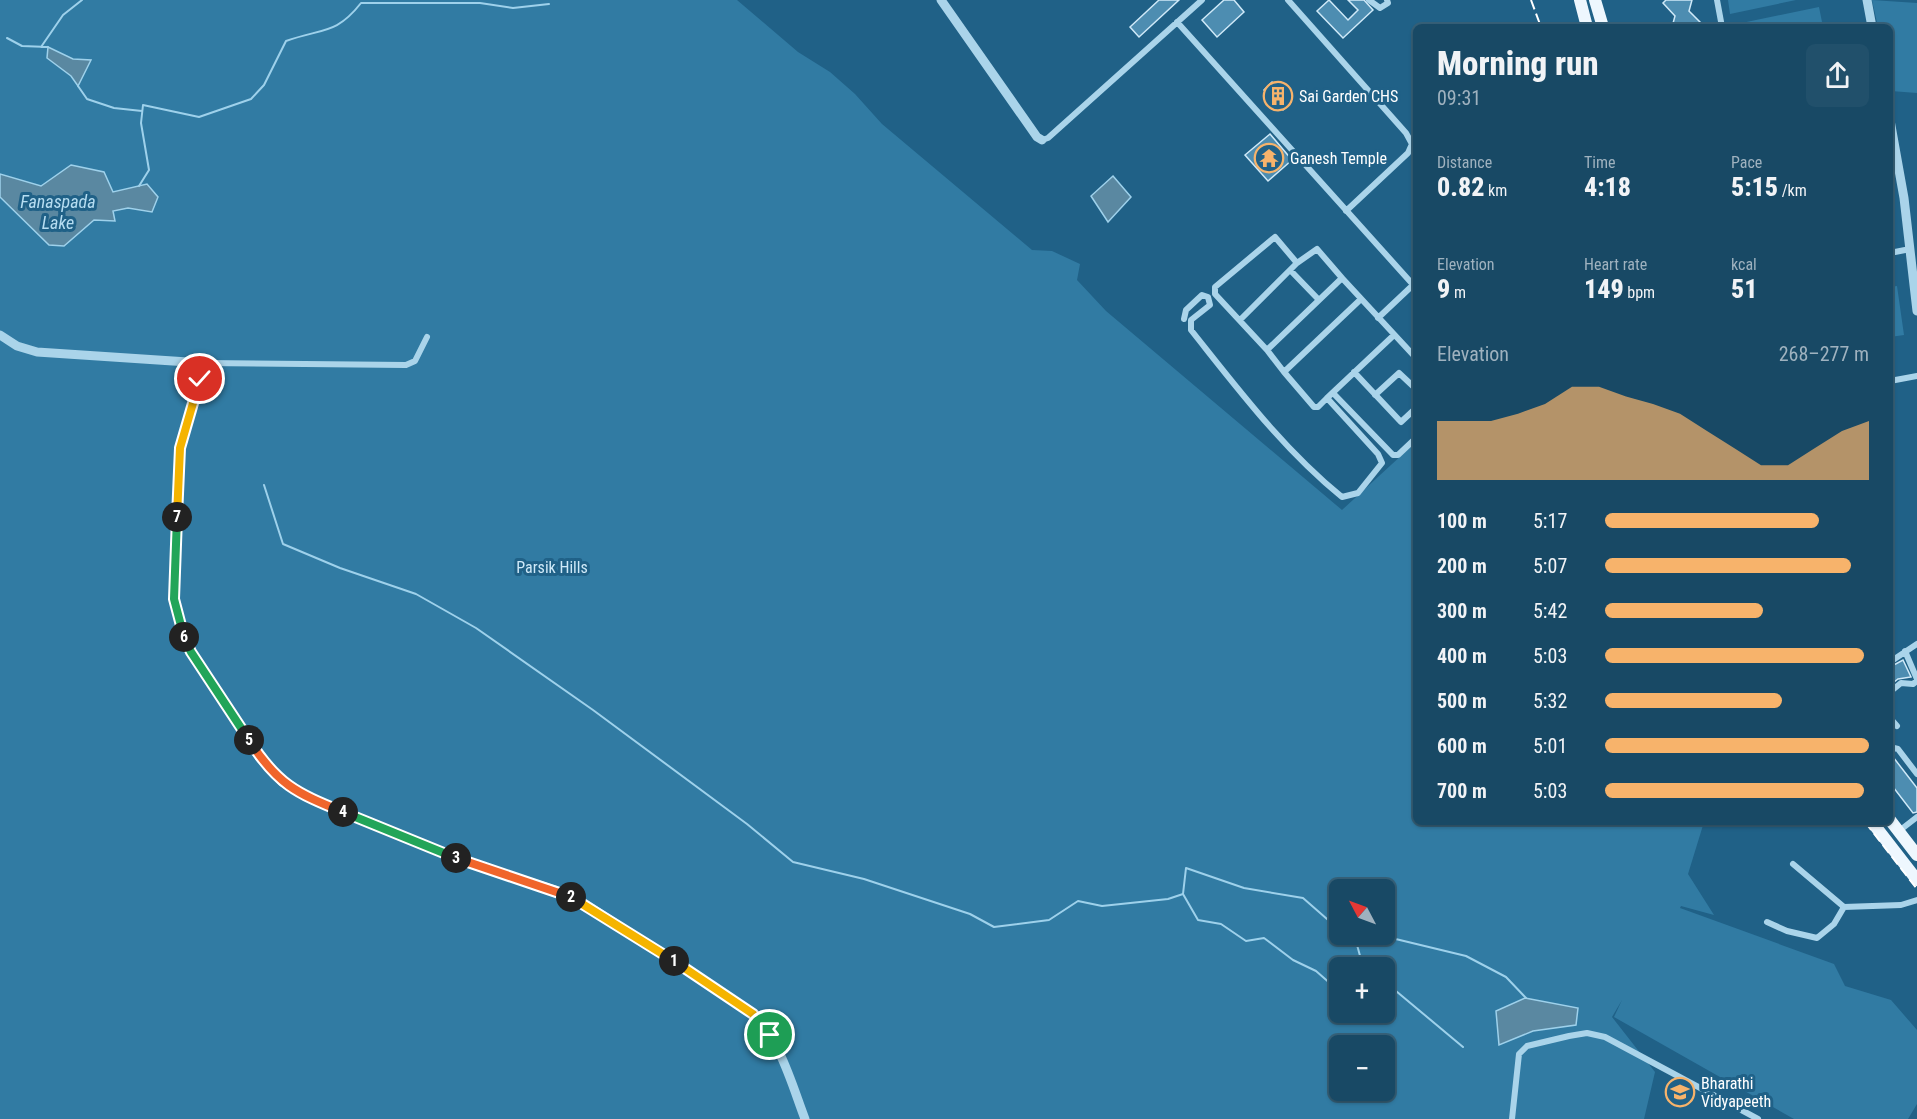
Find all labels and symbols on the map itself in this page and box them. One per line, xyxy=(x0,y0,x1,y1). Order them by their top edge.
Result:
building icon: Sai Garden CHS xyxy=(1262,80,1294,112)
place label: Sai Garden CHS xyxy=(1299,87,1398,106)
temple icon: Ganesh Temple xyxy=(1253,142,1285,174)
place label: Ganesh Temple xyxy=(1290,149,1387,168)
water label: Fanaspada Lake xyxy=(20,191,96,233)
pin xyxy=(174,353,225,404)
pin: 7 xyxy=(162,502,192,532)
park label: Parsik Hills xyxy=(516,558,588,577)
pin: 6 xyxy=(169,622,199,652)
pin: 5 xyxy=(234,725,264,755)
pin: 4 xyxy=(328,797,358,827)
pin: 3 xyxy=(441,843,471,873)
north arrow xyxy=(1329,879,1395,945)
pin: 2 xyxy=(556,882,586,912)
pin: 1 xyxy=(659,946,689,976)
pin xyxy=(744,1009,795,1060)
place label: Bharathi Vidyapeeth xyxy=(1701,1074,1771,1111)
school or university icon: Bharathi Vidyapeeth xyxy=(1664,1076,1696,1108)

